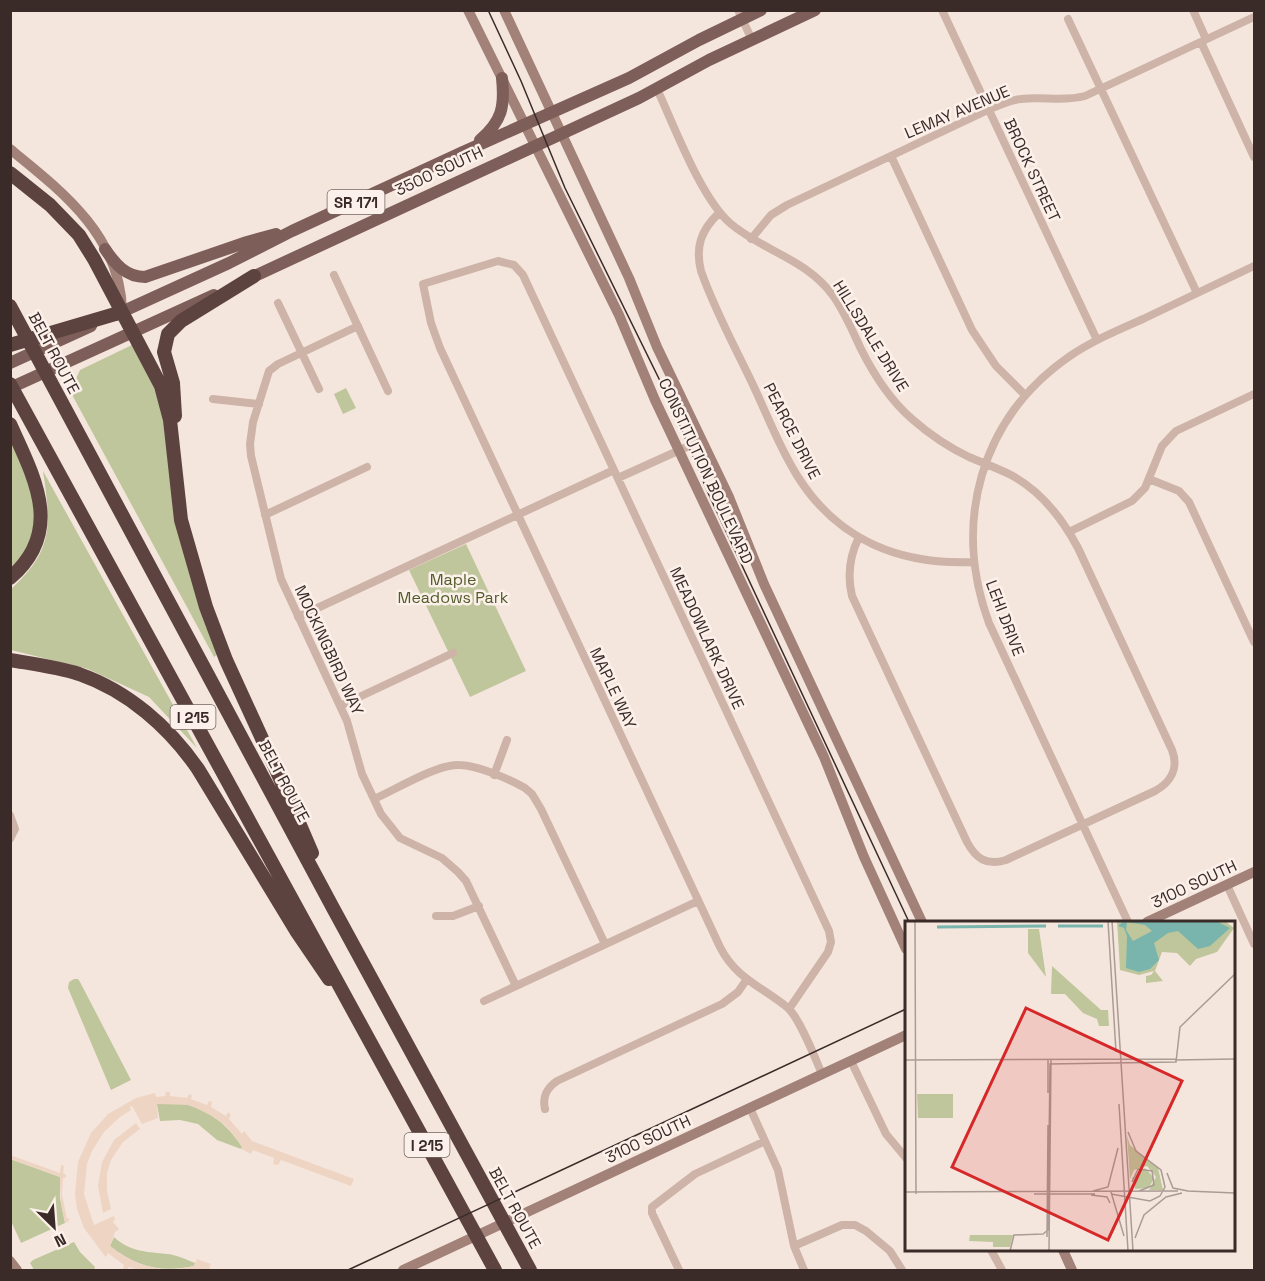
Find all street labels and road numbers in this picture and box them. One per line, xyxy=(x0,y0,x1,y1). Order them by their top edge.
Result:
street label: LEMAY AVENUE xyxy=(901,80,1013,144)
street label: BROCK STREET xyxy=(999,115,1065,225)
street label: 3500 SOUTH xyxy=(392,141,486,201)
road number: SR 171 xyxy=(328,190,385,214)
street label: HILLSDALE DRIVE xyxy=(828,276,914,396)
street label: BELT ROUTE xyxy=(24,308,84,398)
street label: CONSTITUTION BOULEVARD xyxy=(654,375,758,567)
street label: PEARCE DRIVE xyxy=(759,379,825,483)
street label: MEADOWLARK DRIVE xyxy=(665,564,749,712)
street label: LEHI DRIVE xyxy=(981,577,1029,659)
street label: MOCKINGBIRD WAY xyxy=(290,582,368,719)
street label: MAPLE WAY xyxy=(585,644,641,732)
road number: I 215 xyxy=(170,705,216,729)
street label: BELT ROUTE xyxy=(254,736,314,826)
street label: 3100 SOUTH xyxy=(1148,855,1240,913)
street label: 3100 SOUTH xyxy=(602,1110,694,1168)
road number: I 215 xyxy=(404,1133,450,1157)
street label: BELT ROUTE xyxy=(484,1164,546,1252)

